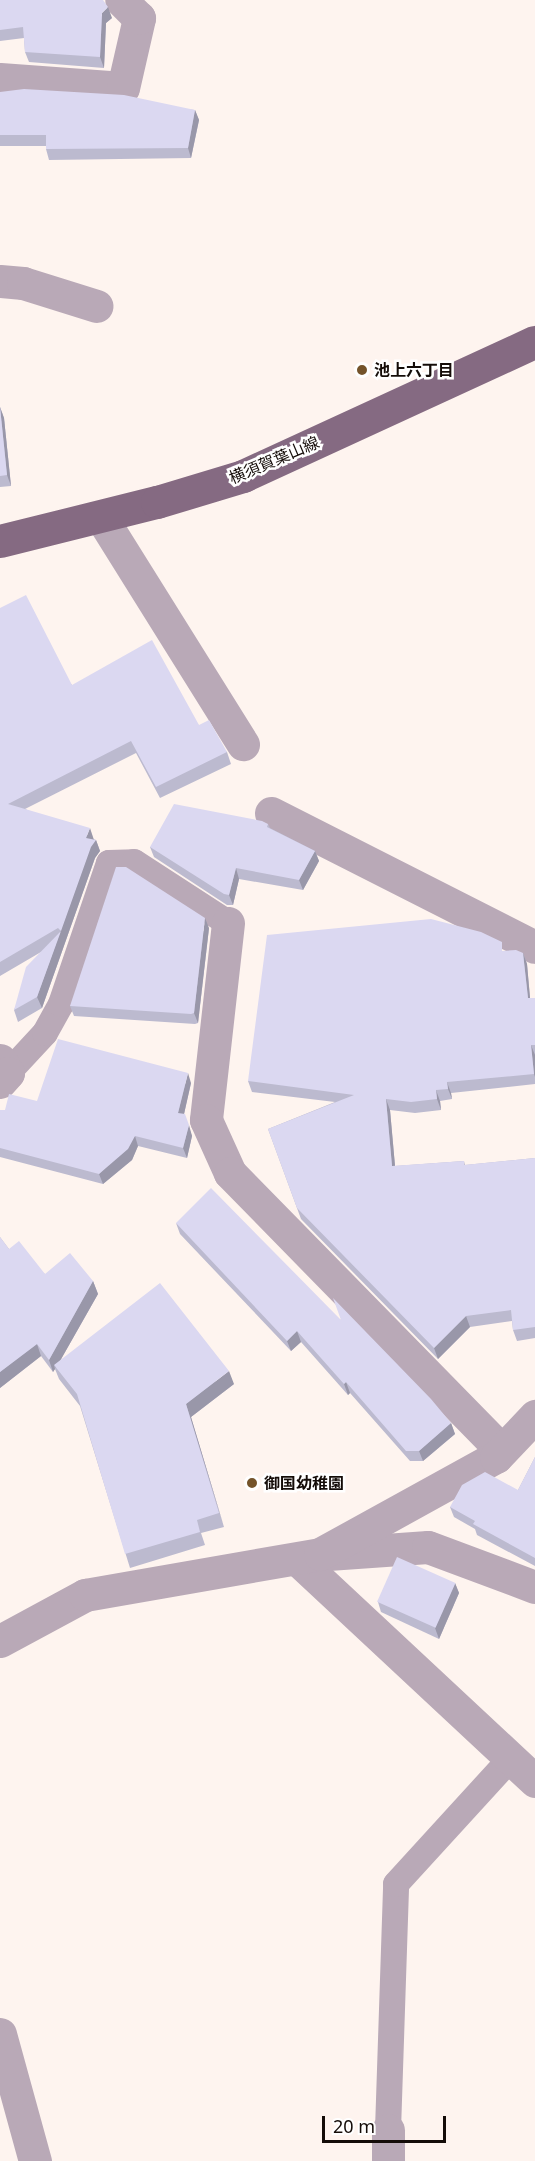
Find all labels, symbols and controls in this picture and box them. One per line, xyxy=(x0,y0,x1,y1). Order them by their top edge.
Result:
place label: 池上六丁目 xyxy=(374,360,454,380)
marker: 池上六丁目 xyxy=(355,363,369,377)
street label: 横須賀葉山線 xyxy=(226,432,322,488)
place label: 御国幼稚園 xyxy=(264,1473,344,1493)
marker: 御国幼稚園 xyxy=(245,1476,259,1490)
scale bar xyxy=(325,2104,450,2142)
text: 20 m xyxy=(333,2114,375,2138)

